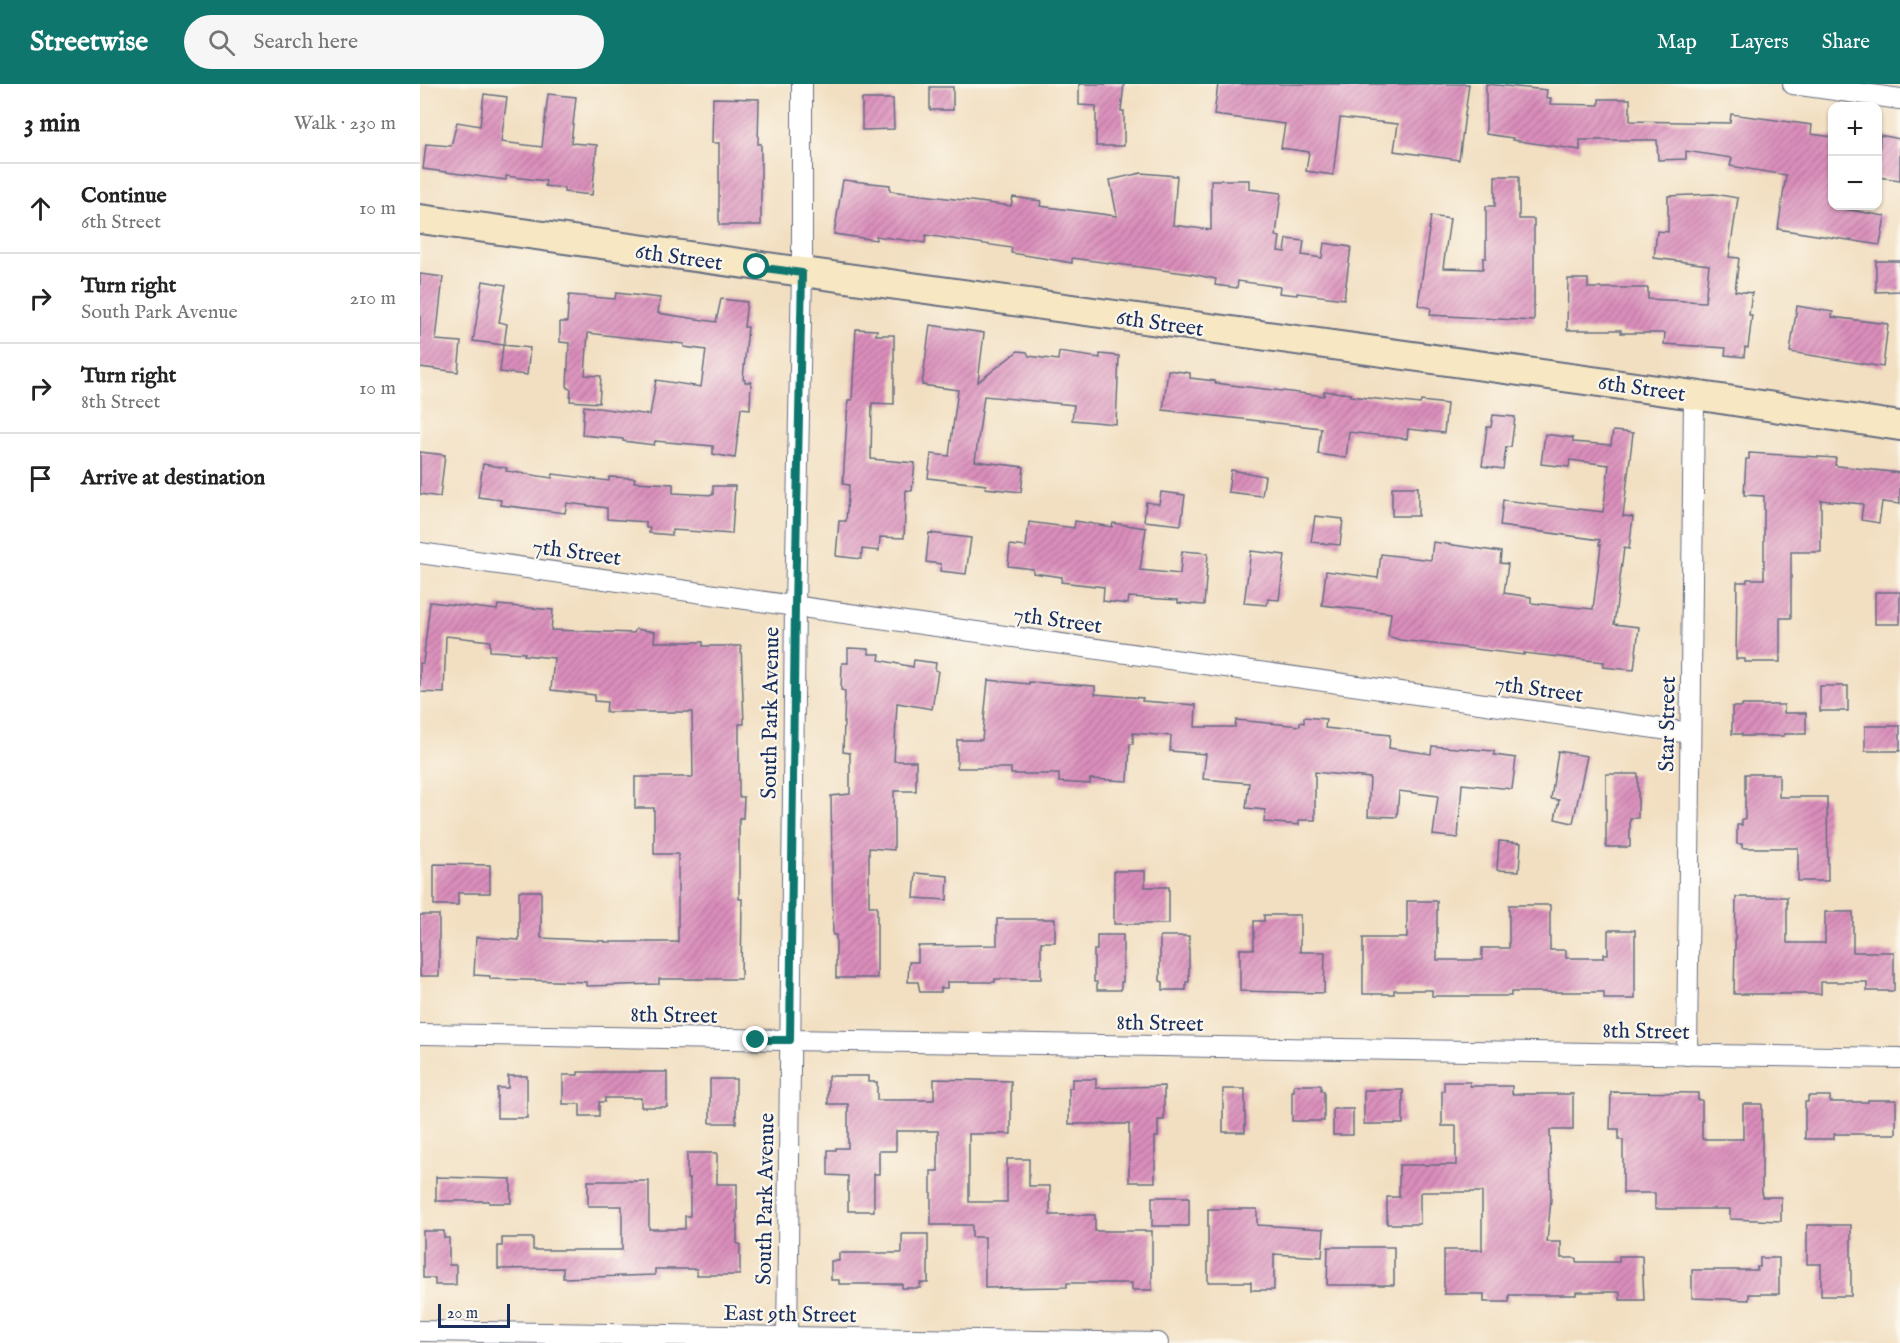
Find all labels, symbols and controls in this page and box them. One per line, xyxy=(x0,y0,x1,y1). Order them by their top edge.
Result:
search box xyxy=(184,15,604,69)
text: Streetwise xyxy=(30,25,148,60)
icon: search xyxy=(205,26,238,59)
text: Search here xyxy=(253,28,358,56)
text: Map xyxy=(1657,29,1697,56)
text: Layers xyxy=(1730,29,1789,56)
text: Share xyxy=(1822,29,1870,56)
map controls xyxy=(1828,102,1882,210)
button: + xyxy=(1828,102,1882,156)
text: 3 min xyxy=(24,107,80,140)
text: Walk · 230 m xyxy=(294,111,396,136)
button: − xyxy=(1828,156,1882,210)
text: Continue xyxy=(81,182,167,210)
icon: ahead xyxy=(24,192,57,225)
text: 10 m xyxy=(359,196,396,221)
text: 6th Street xyxy=(81,210,161,235)
street label: 6th Street xyxy=(633,238,725,278)
route start xyxy=(743,253,769,279)
text: Turn right xyxy=(81,272,176,300)
icon: right xyxy=(24,282,57,315)
text: 210 m xyxy=(350,286,396,311)
text: South Park Avenue xyxy=(81,300,238,325)
street label: 6th Street xyxy=(1114,304,1206,344)
text: Turn right xyxy=(81,362,176,390)
street label: 6th Street xyxy=(1596,369,1688,409)
icon: right xyxy=(24,372,57,405)
text: 10 m xyxy=(359,376,396,401)
text: 8th Street xyxy=(81,390,160,415)
icon: arrive xyxy=(24,462,57,495)
text: Arrive at destination xyxy=(81,464,265,492)
street label: 7th Street xyxy=(531,533,623,573)
street label: 7th Street xyxy=(1012,601,1104,641)
street label: South Park Avenue xyxy=(755,627,787,799)
street label: 7th Street xyxy=(1493,670,1585,710)
street label: Star Street xyxy=(1653,675,1683,772)
street label: 8th Street xyxy=(630,1001,718,1031)
street label: 8th Street xyxy=(1116,1009,1204,1039)
street label: 8th Street xyxy=(1602,1017,1690,1047)
route end xyxy=(742,1026,768,1052)
street label: South Park Avenue xyxy=(750,1113,782,1285)
street label: East 9th Street xyxy=(723,1300,857,1330)
scale bar xyxy=(438,1301,510,1328)
text: 20 m xyxy=(447,1304,478,1324)

